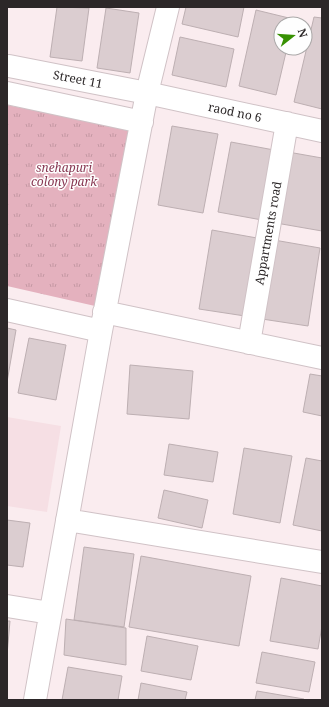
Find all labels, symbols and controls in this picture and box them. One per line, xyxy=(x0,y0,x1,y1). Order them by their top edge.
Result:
north arrow xyxy=(273,16,313,56)
text: N xyxy=(295,27,312,40)
street label: Street 11 xyxy=(52,66,104,92)
street label: raod no 6 xyxy=(207,98,263,126)
park label: snehapuri colony park xyxy=(31,159,98,190)
street label: Appartments road xyxy=(251,179,286,286)

